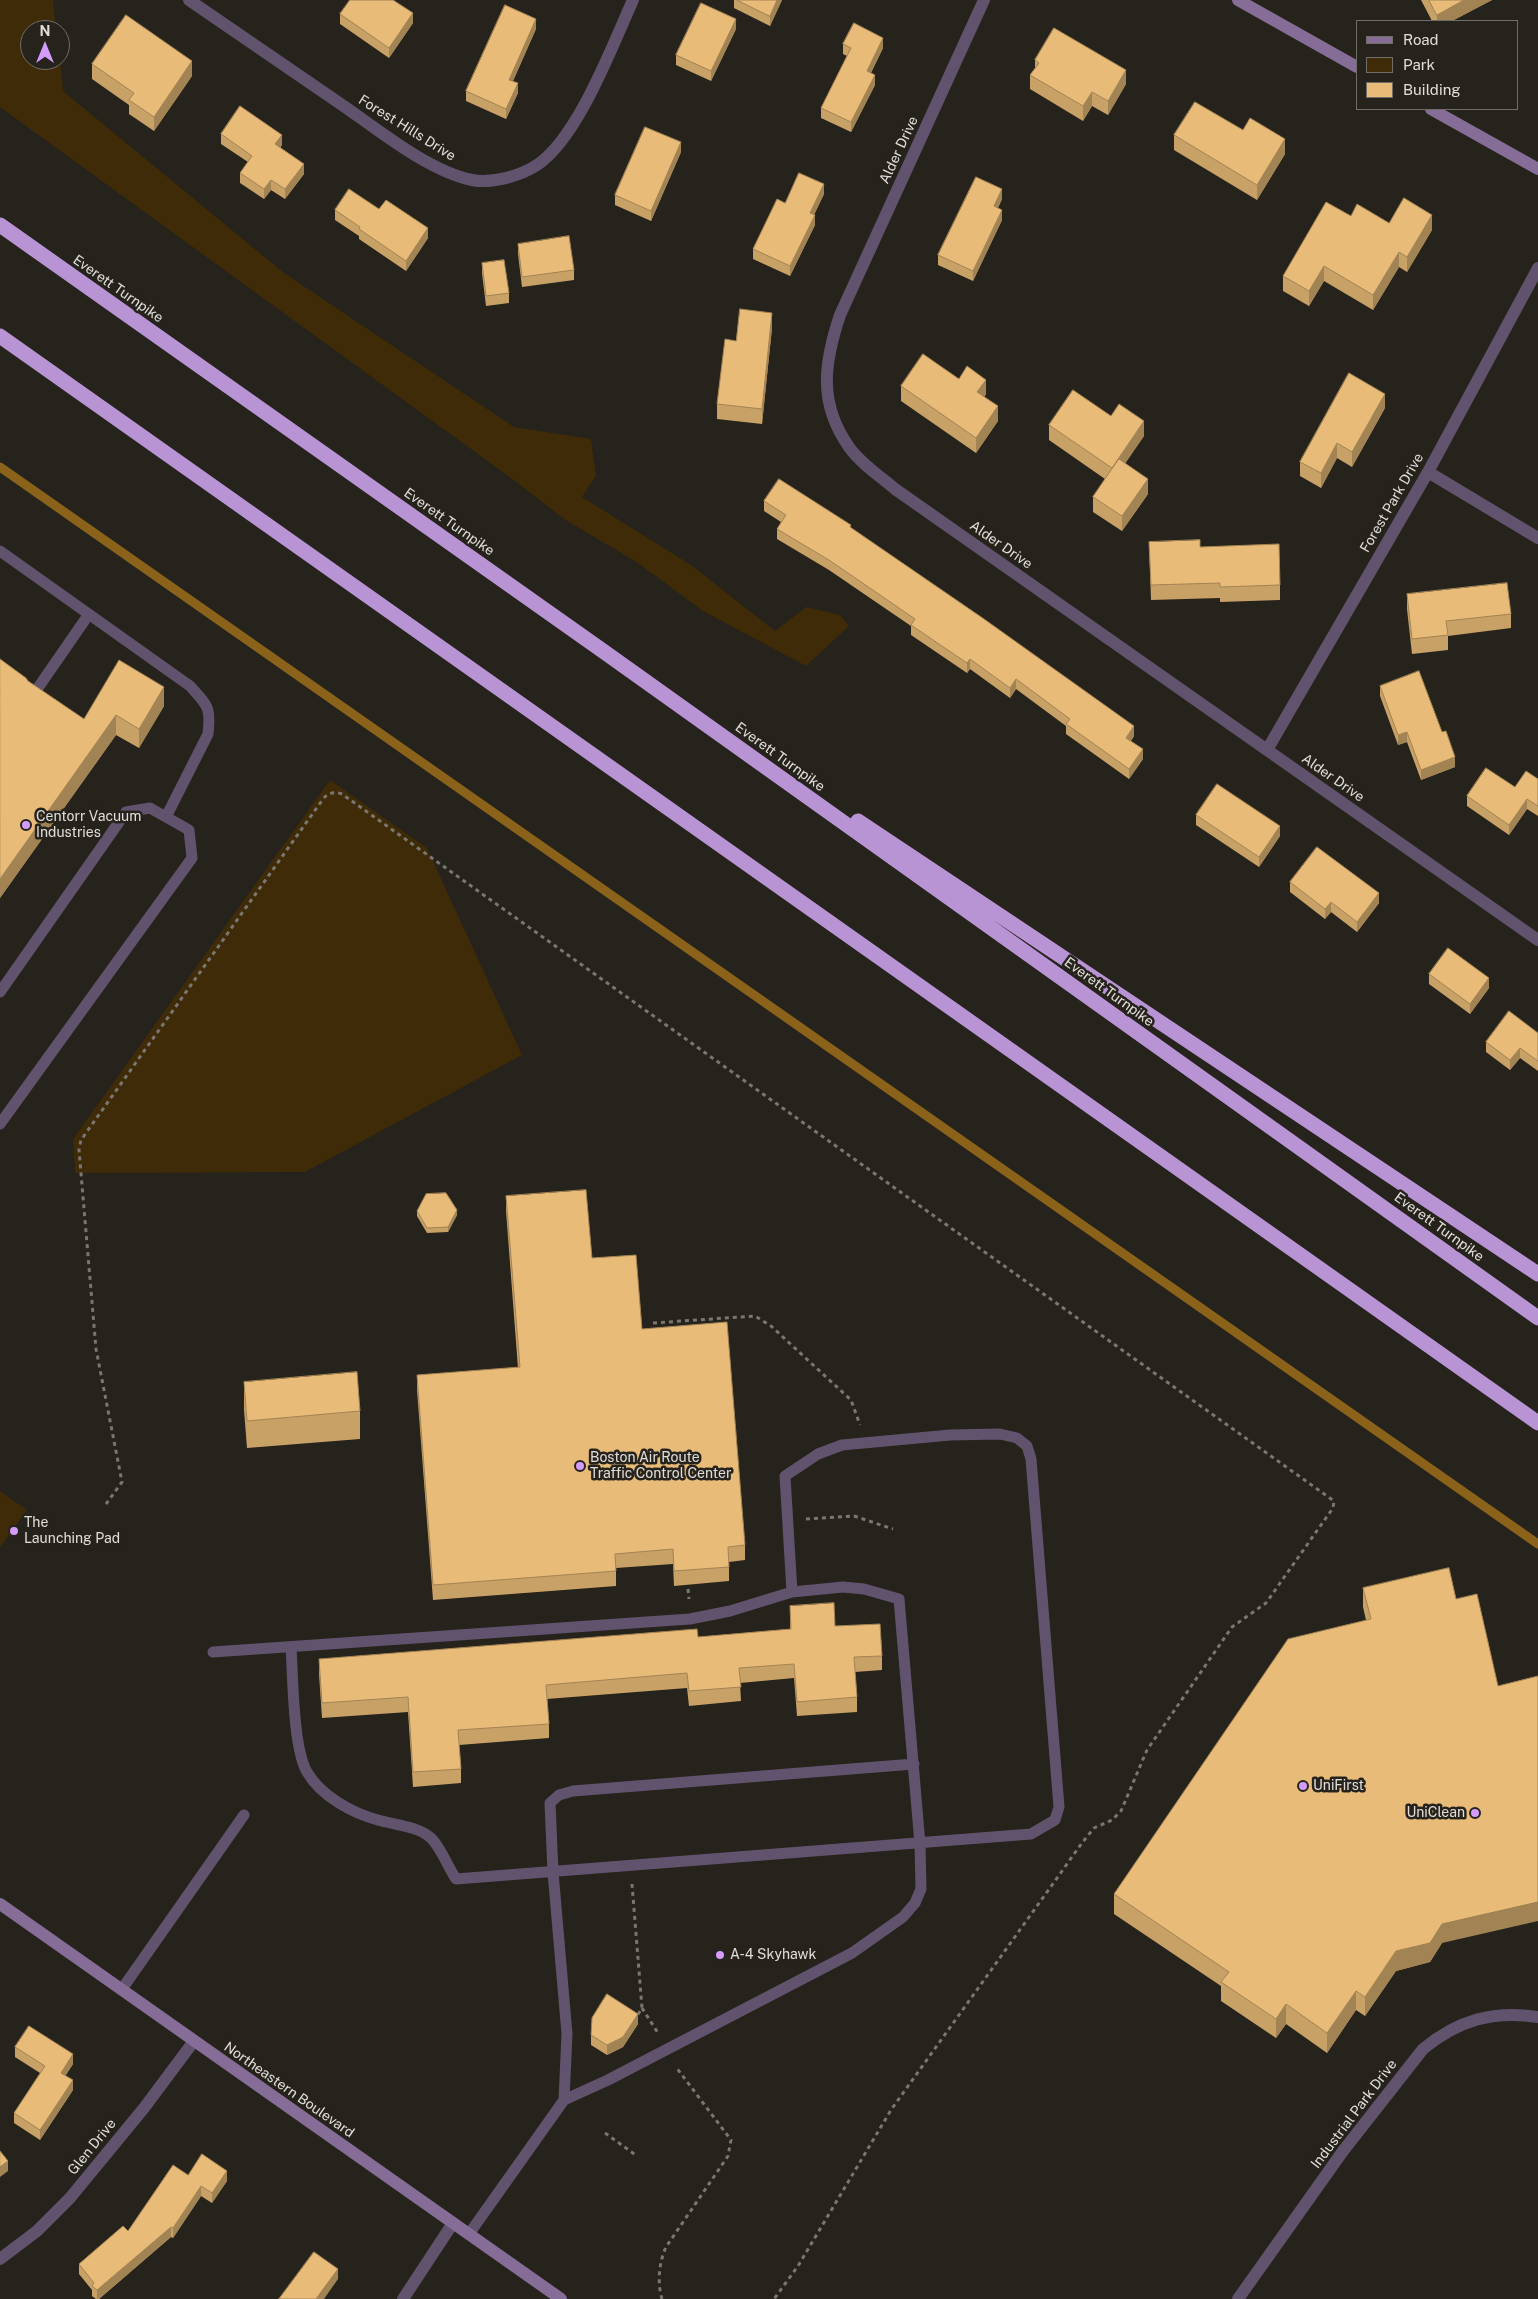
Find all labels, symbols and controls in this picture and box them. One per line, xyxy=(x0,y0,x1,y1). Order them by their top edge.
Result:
north arrow xyxy=(20,20,70,70)
legend xyxy=(1356,20,1518,110)
text: N xyxy=(40,23,50,39)
text: Road xyxy=(1403,31,1439,48)
text: Park xyxy=(1403,56,1435,73)
text: Building xyxy=(1403,81,1461,98)
street label: Forest Hills Drive xyxy=(355,91,459,165)
street label: Alder Drive xyxy=(876,114,922,186)
street label: Everett Turnpike xyxy=(70,252,166,326)
street label: Forest Park Drive xyxy=(1357,450,1427,556)
street label: Everett Turnpike xyxy=(401,485,497,559)
street label: Alder Drive xyxy=(966,517,1036,573)
street label: Everett Turnpike xyxy=(732,719,828,795)
street label: Alder Drive xyxy=(1298,750,1368,806)
place label: Centorr Vacuum Industries xyxy=(36,809,141,842)
marker: Centorr Vacuum Industries xyxy=(20,819,32,831)
street label: Everett Turnpike xyxy=(1061,954,1157,1030)
street label: Everett Turnpike xyxy=(1391,1189,1487,1265)
place label: Boston Air Route Traffic Control Center xyxy=(590,1450,731,1482)
marker: Boston Air Route Traffic Control Center xyxy=(574,1460,586,1472)
place label: The Launching Pad xyxy=(24,1515,120,1548)
marker: The Launching Pad xyxy=(8,1525,20,1537)
place label: UniFirst xyxy=(1313,1778,1364,1794)
marker: UniFirst xyxy=(1297,1780,1309,1792)
place label: UniClean xyxy=(1406,1805,1465,1821)
marker: UniClean xyxy=(1469,1807,1481,1819)
place label: A-4 Skyhawk xyxy=(730,1947,816,1963)
marker: A-4 Skyhawk xyxy=(714,1949,726,1961)
street label: Northeastern Boulevard xyxy=(221,2039,357,2141)
street label: Industrial Park Drive xyxy=(1308,2056,1400,2172)
street label: Glen Drive xyxy=(64,2116,120,2178)

